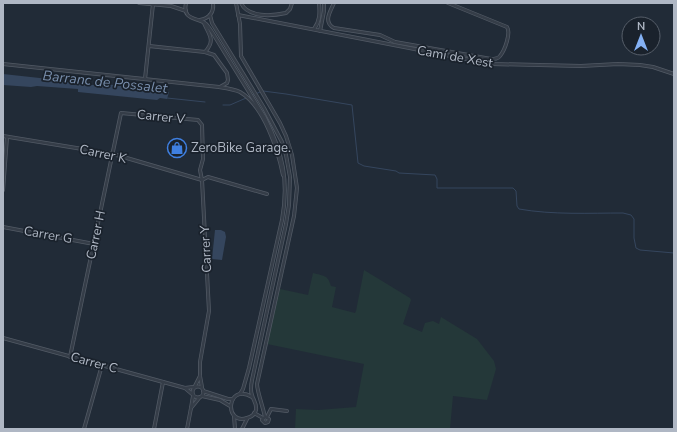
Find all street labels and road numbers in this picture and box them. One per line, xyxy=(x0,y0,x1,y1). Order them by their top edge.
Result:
street label: Camí de Xest xyxy=(416,41,495,73)
street label: Carrer V xyxy=(136,106,186,128)
street label: Carrer K xyxy=(78,140,129,168)
street label: Carrer H xyxy=(82,209,110,261)
street label: Carrer G xyxy=(22,222,74,248)
street label: Carrer Y xyxy=(196,225,216,273)
street label: Carrer C xyxy=(68,348,120,378)

